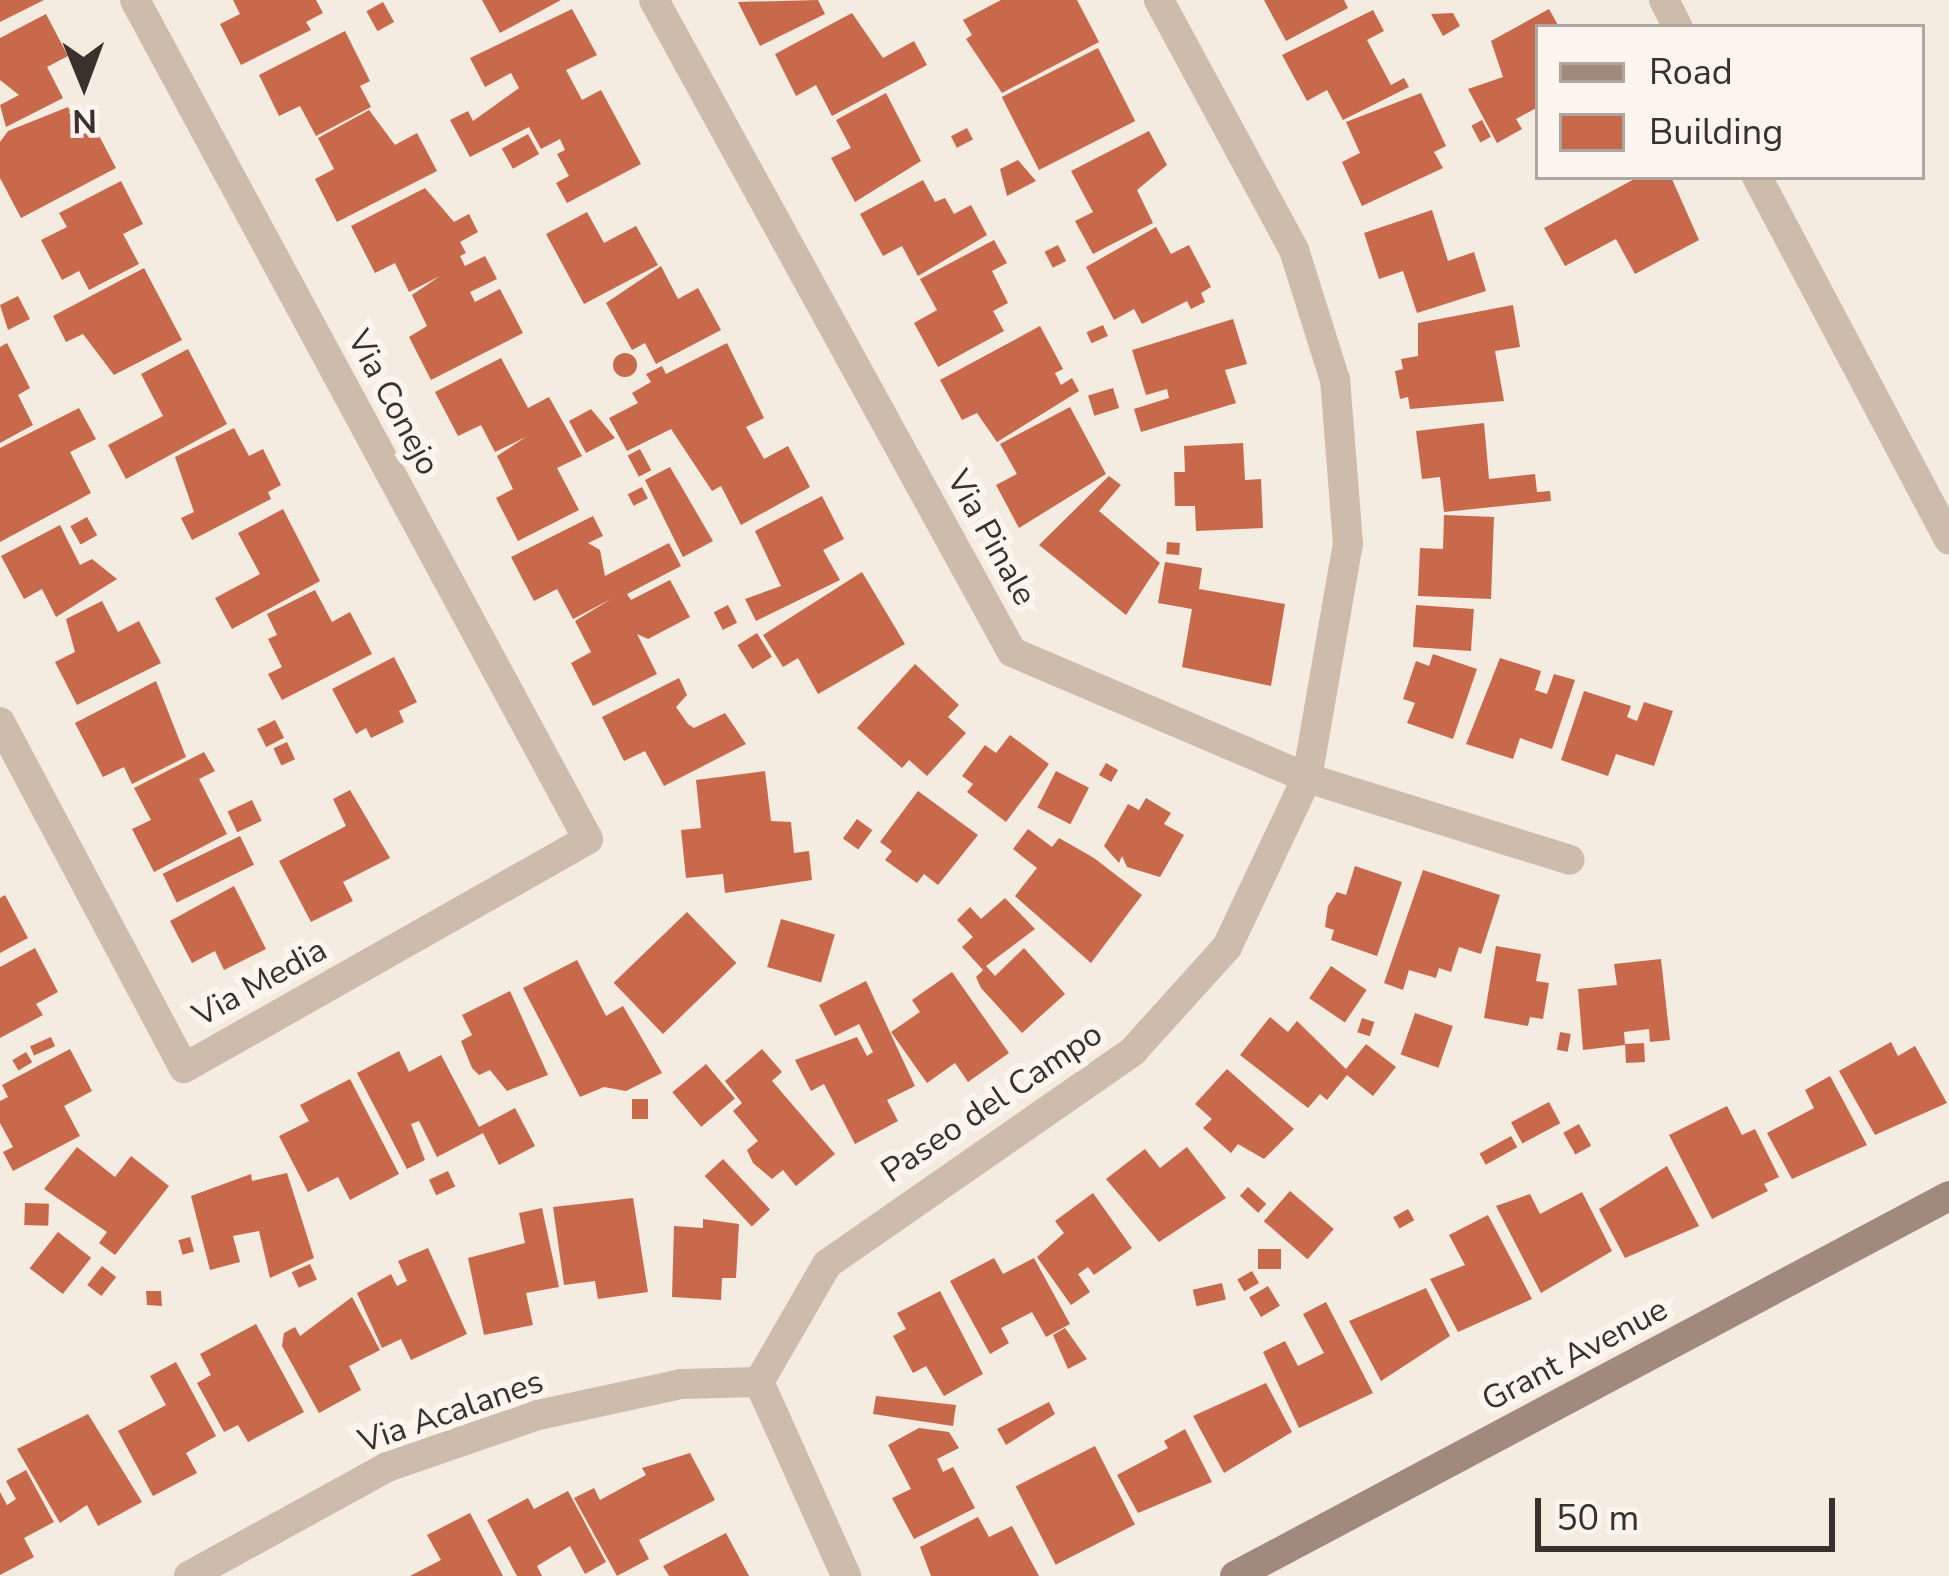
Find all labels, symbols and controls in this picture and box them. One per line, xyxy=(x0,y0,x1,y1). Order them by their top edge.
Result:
north arrow xyxy=(24,24,144,144)
legend xyxy=(1535,24,1925,180)
text: Road xyxy=(1649,48,1733,97)
text: N xyxy=(72,98,97,143)
text: Building xyxy=(1649,108,1783,157)
street label: Via Conejo xyxy=(338,324,448,482)
street label: Via Pinale xyxy=(938,464,1044,612)
street label: Via Media xyxy=(186,930,334,1036)
street label: Paseo del Campo xyxy=(874,1014,1110,1192)
street label: Grant Avenue xyxy=(1476,1290,1674,1420)
street label: Via Acalanes xyxy=(354,1362,548,1462)
scale bar xyxy=(1541,1474,1841,1548)
text: 50 m xyxy=(1556,1494,1639,1543)

